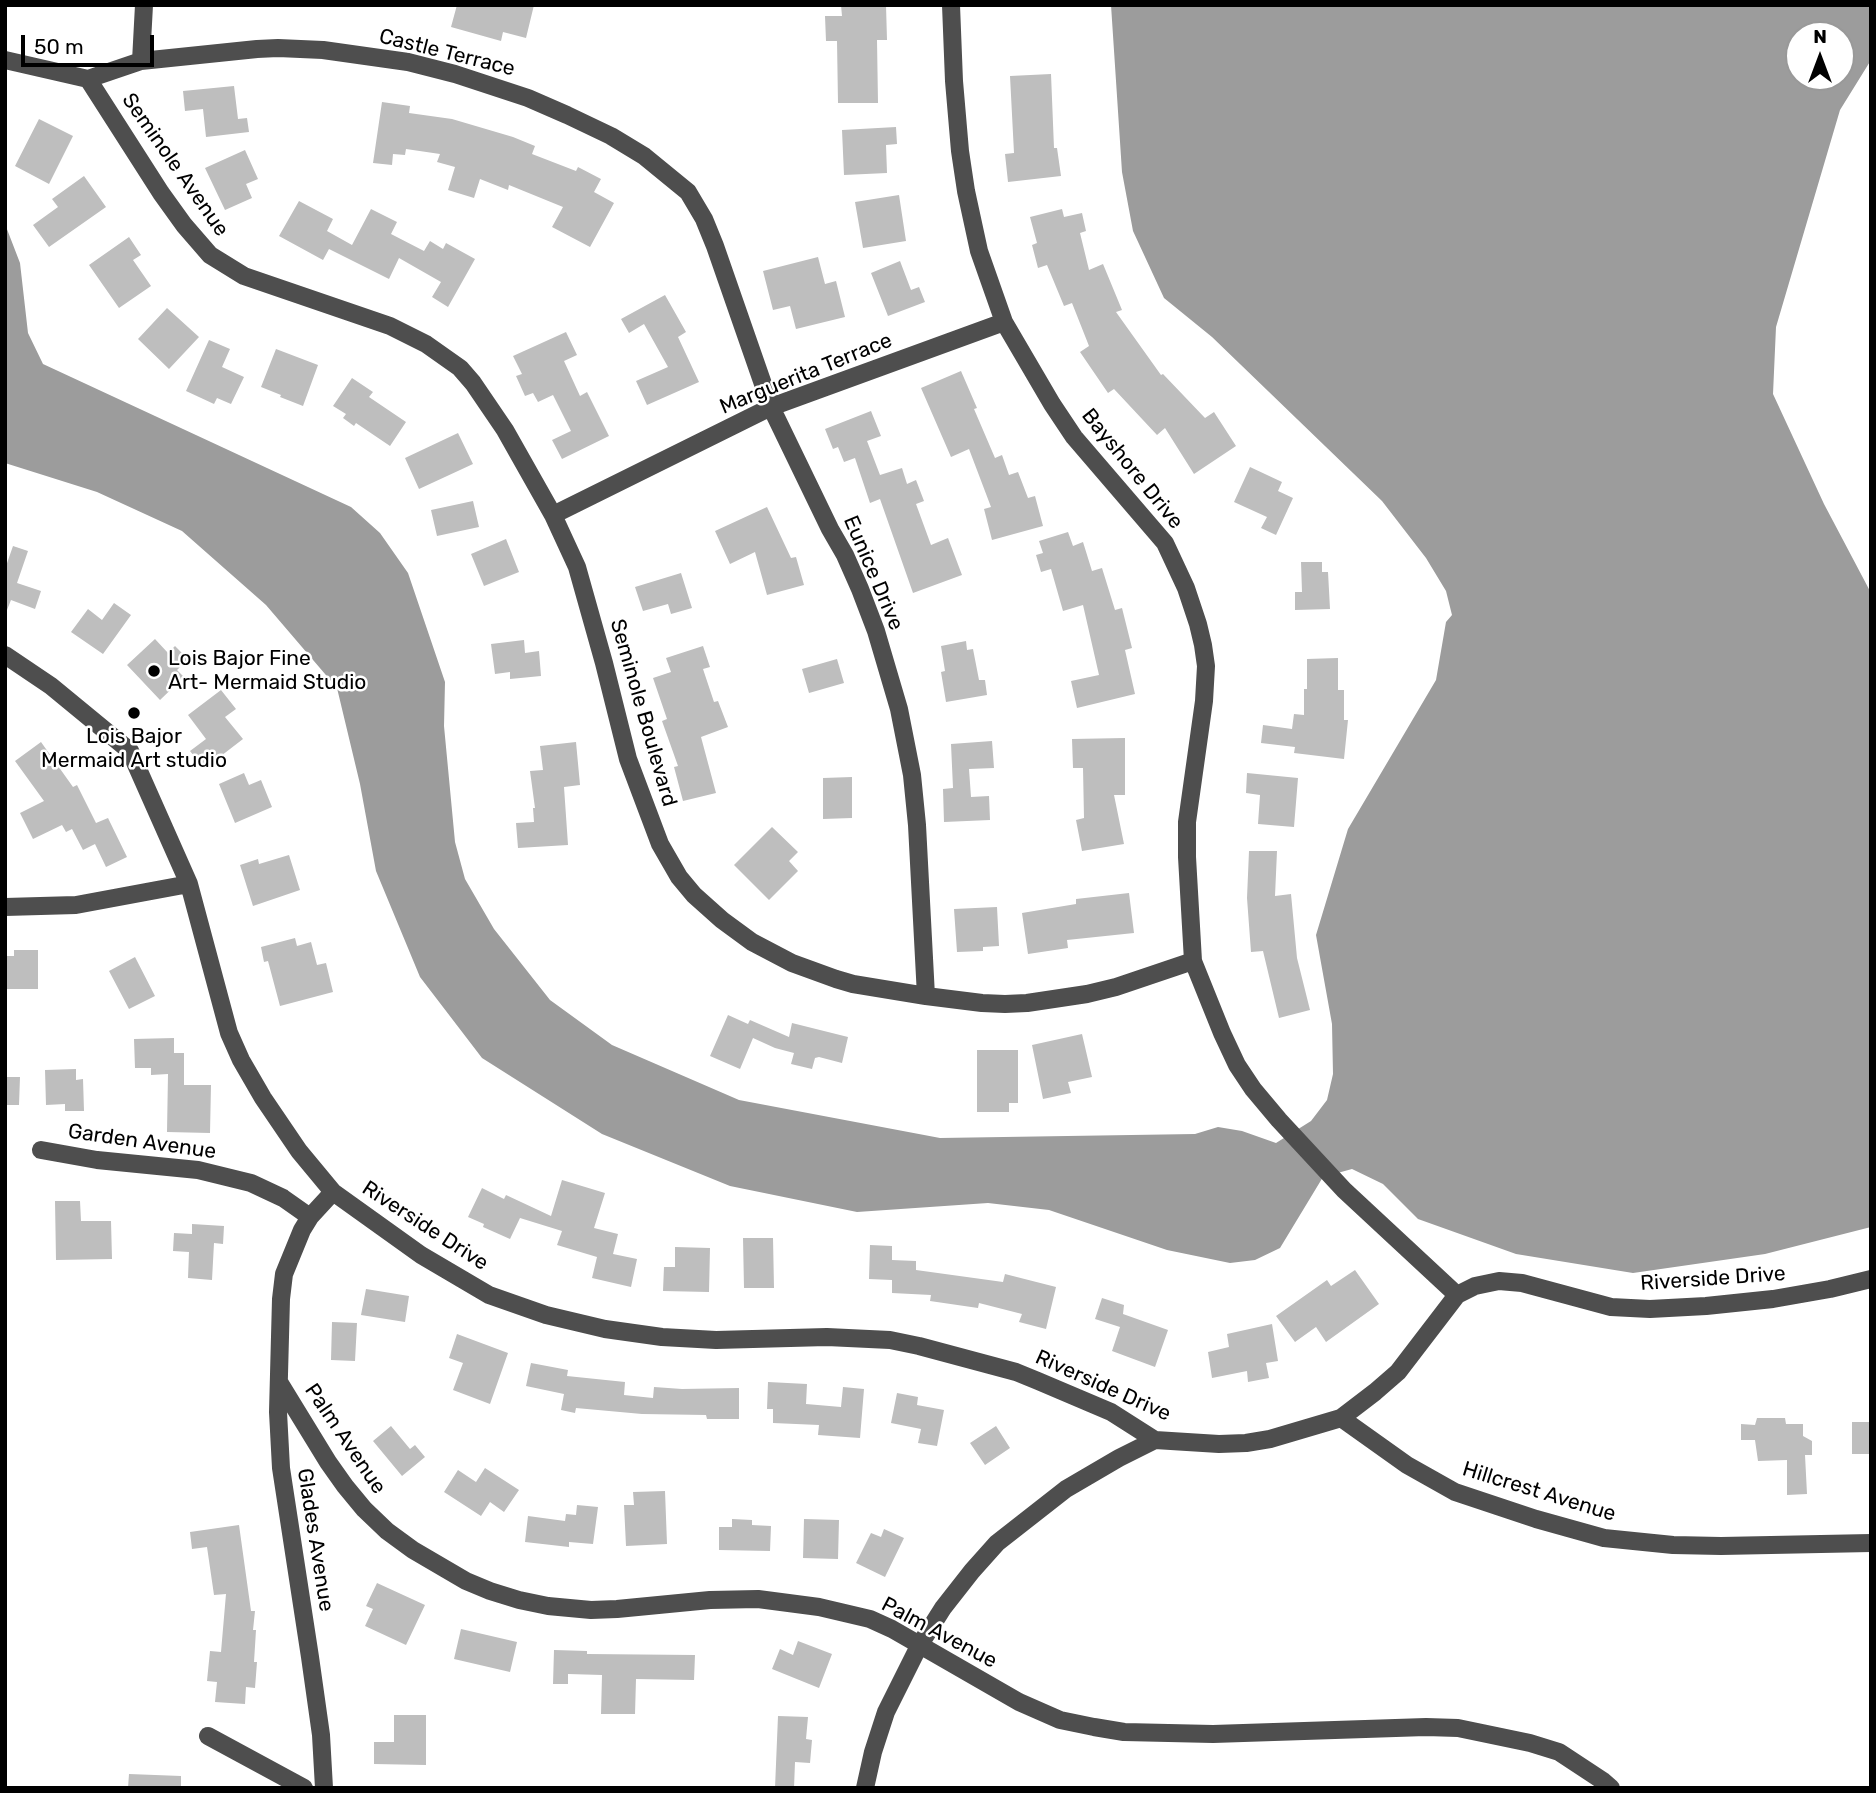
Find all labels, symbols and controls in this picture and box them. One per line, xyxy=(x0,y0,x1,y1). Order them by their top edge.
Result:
scale bar xyxy=(24,21,158,65)
north arrow xyxy=(1785,21,1855,91)
street label: Castle Terrace xyxy=(376,24,518,82)
text: N xyxy=(1813,25,1827,48)
text: 50 m xyxy=(34,34,84,59)
street label: Seminole Avenue xyxy=(116,89,234,241)
street label: Marguerita Terrace xyxy=(716,328,896,420)
street label: Bayshore Drive xyxy=(1076,404,1188,534)
street label: Eunice Drive xyxy=(838,512,908,634)
street label: Seminole Boulevard xyxy=(604,616,682,810)
place label: Lois Bajor Fine Art- Mermaid Studio xyxy=(168,646,366,696)
marker: Lois Bajor Fine Art- Mermaid Studio xyxy=(146,663,162,679)
marker: Lois Bajor Mermaid Art studio xyxy=(126,705,142,721)
place label: Lois Bajor Mermaid Art studio xyxy=(41,724,227,774)
street label: Garden Avenue xyxy=(66,1119,218,1165)
street label: Riverside Drive xyxy=(357,1176,493,1276)
street label: Riverside Drive xyxy=(1640,1261,1786,1297)
street label: Riverside Drive xyxy=(1031,1345,1175,1427)
street label: Palm Avenue xyxy=(299,1379,391,1499)
street label: Hillcrest Avenue xyxy=(1459,1457,1619,1527)
street label: Glades Avenue xyxy=(291,1467,339,1613)
street label: Palm Avenue xyxy=(877,1592,1001,1674)

